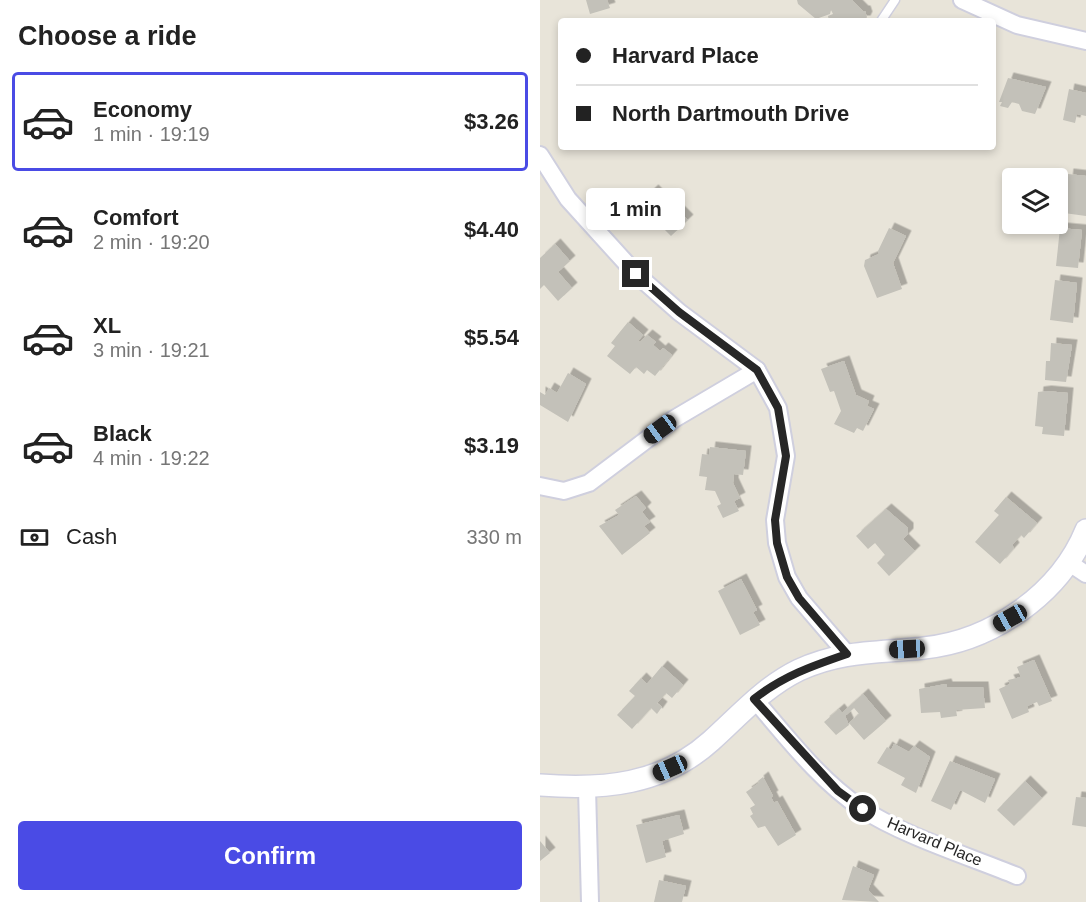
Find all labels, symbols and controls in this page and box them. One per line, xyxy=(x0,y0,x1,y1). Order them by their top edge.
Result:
text: Choose a ride xyxy=(18,21,197,51)
text: Harvard Place xyxy=(612,43,759,68)
icon: car xyxy=(21,95,75,149)
text: Economy xyxy=(93,97,192,122)
text: North Dartmouth Drive xyxy=(612,101,849,126)
text: $3.26 xyxy=(464,109,519,134)
text: 1 min · 19:19 xyxy=(93,123,210,145)
map controls xyxy=(1002,168,1068,234)
button: layers xyxy=(1002,168,1068,234)
callout: 1 min xyxy=(586,187,686,229)
text: 1 min xyxy=(609,198,662,220)
icon: car xyxy=(21,203,75,257)
text: Comfort xyxy=(93,205,179,230)
text: $4.40 xyxy=(464,217,519,242)
text: 2 min · 19:20 xyxy=(93,231,210,253)
route end xyxy=(622,260,649,287)
icon: car xyxy=(21,311,75,365)
text: XL xyxy=(93,313,121,338)
text: $5.54 xyxy=(464,325,519,350)
text: 3 min · 19:21 xyxy=(93,339,210,361)
car xyxy=(640,411,680,447)
icon: car xyxy=(21,419,75,473)
text: Black xyxy=(93,421,152,446)
text: $3.19 xyxy=(464,433,519,458)
text: 4 min · 19:22 xyxy=(93,447,210,469)
icon: cash xyxy=(18,521,51,554)
text: Cash xyxy=(66,524,117,549)
text: 330 m xyxy=(466,526,522,548)
car xyxy=(990,601,1030,635)
car xyxy=(889,639,925,659)
car xyxy=(650,752,690,784)
route start xyxy=(849,795,876,822)
street label: Harvard Place xyxy=(885,814,985,869)
button: Confirm xyxy=(18,821,522,890)

